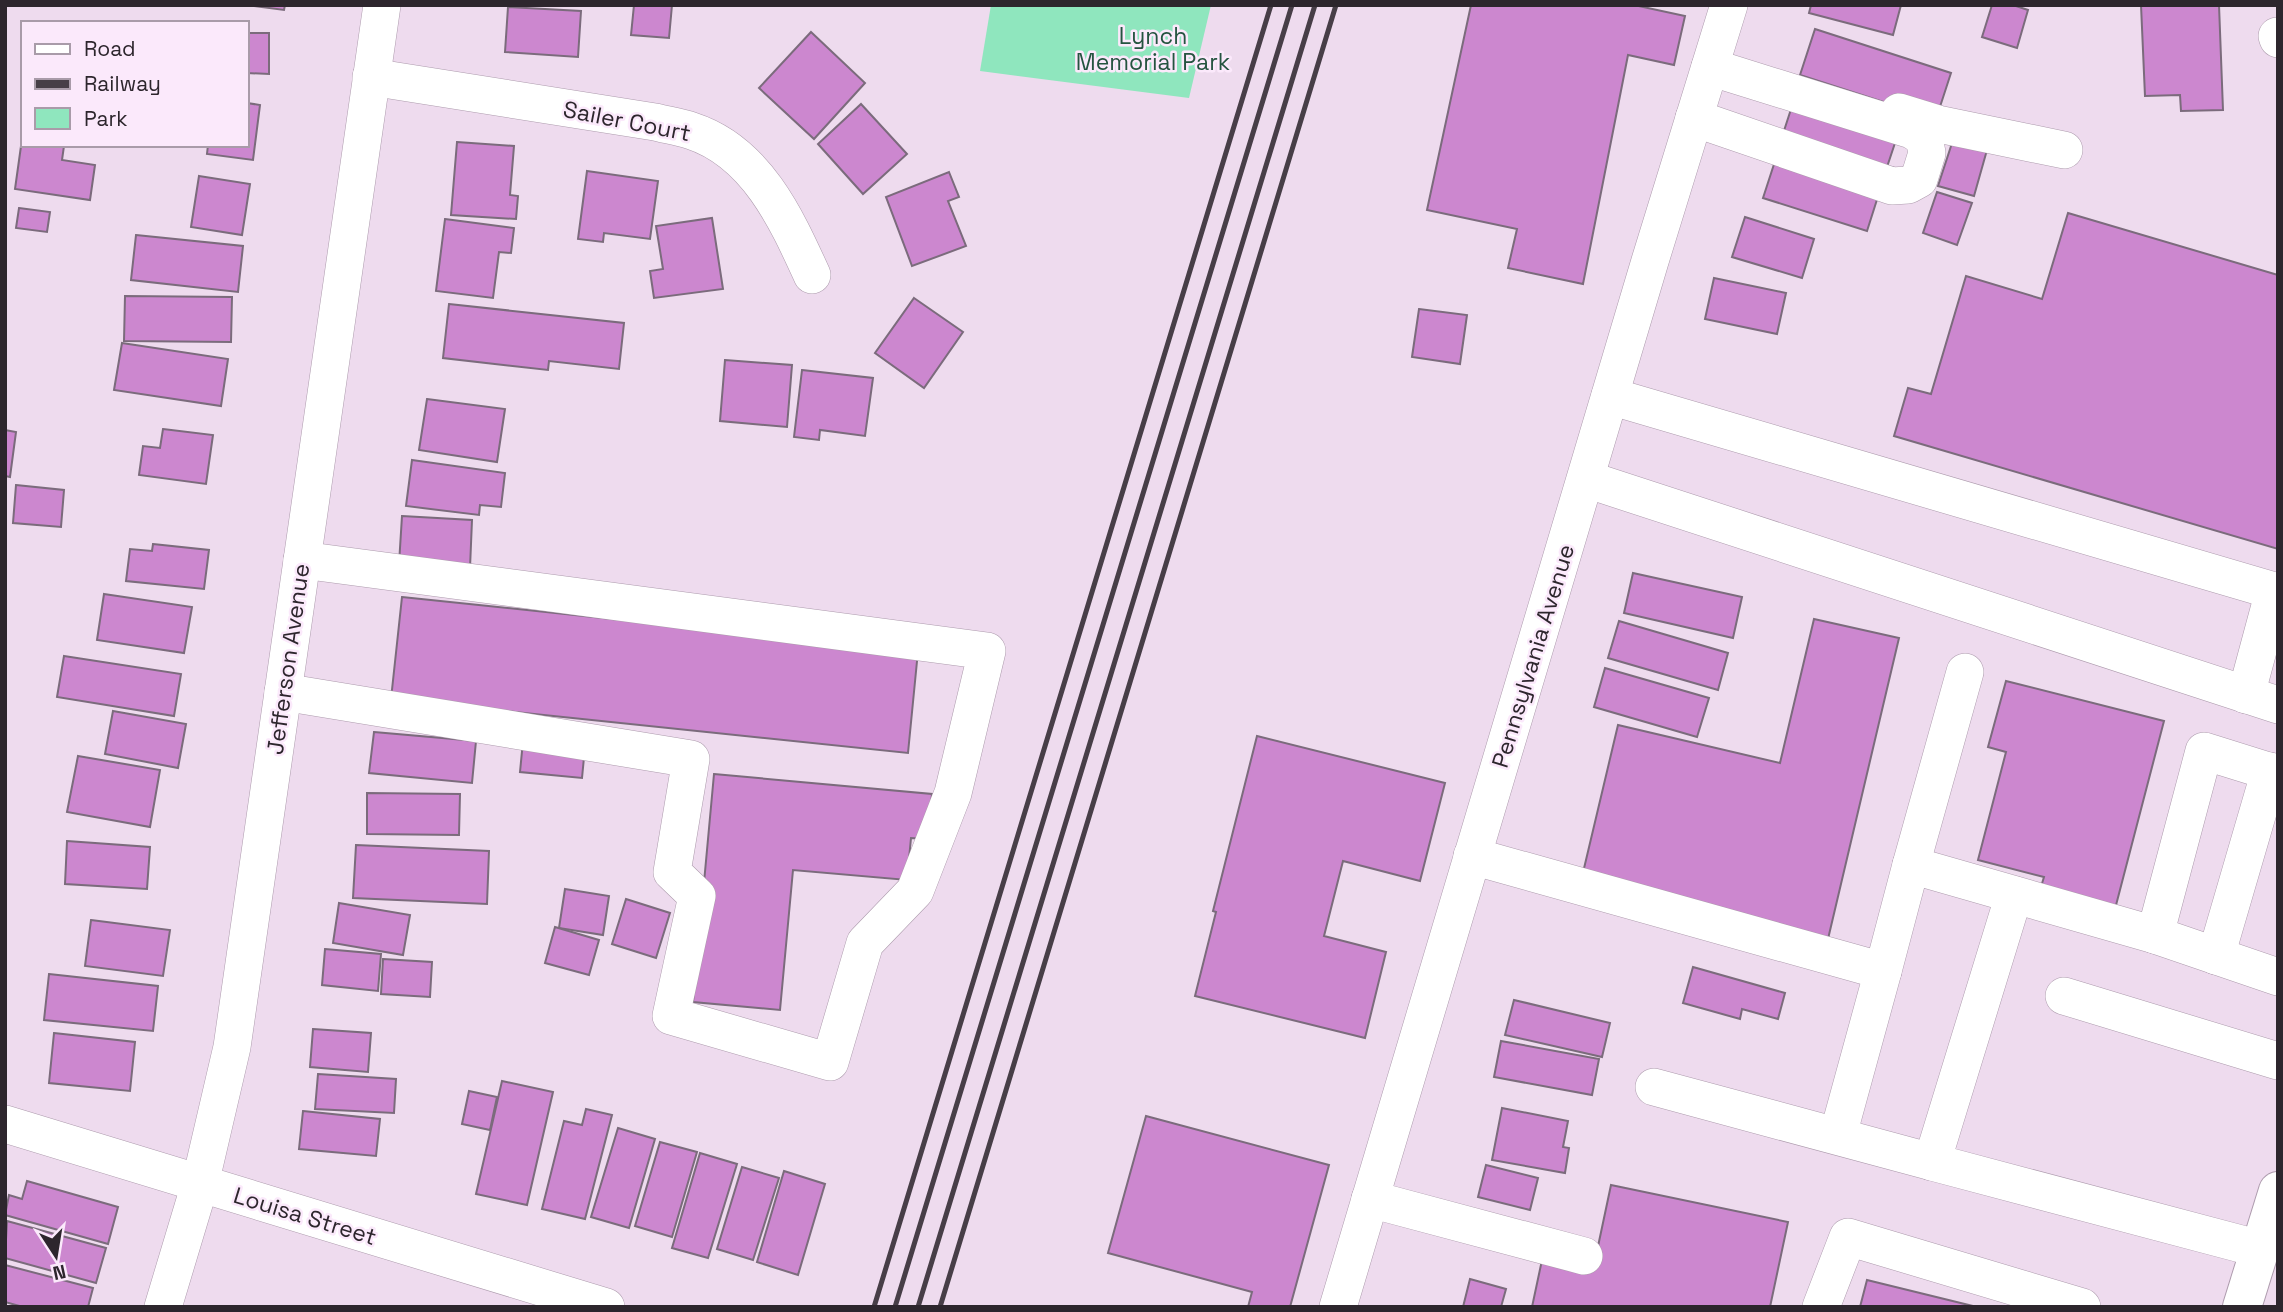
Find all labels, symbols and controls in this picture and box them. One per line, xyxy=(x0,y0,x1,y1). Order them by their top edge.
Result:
legend xyxy=(21,21,248,147)
park label: Lynch Memorial Park xyxy=(1076,21,1230,77)
text: Road xyxy=(84,35,136,62)
text: Railway xyxy=(84,70,161,97)
street label: Sailer Court xyxy=(561,94,693,148)
text: Park xyxy=(84,105,128,132)
street label: Pennsylvania Avenue xyxy=(1485,541,1581,771)
street label: Jefferson Avenue xyxy=(260,562,316,756)
street label: Louisa Street xyxy=(230,1180,380,1252)
north arrow xyxy=(21,1221,91,1291)
text: N xyxy=(51,1259,68,1286)

